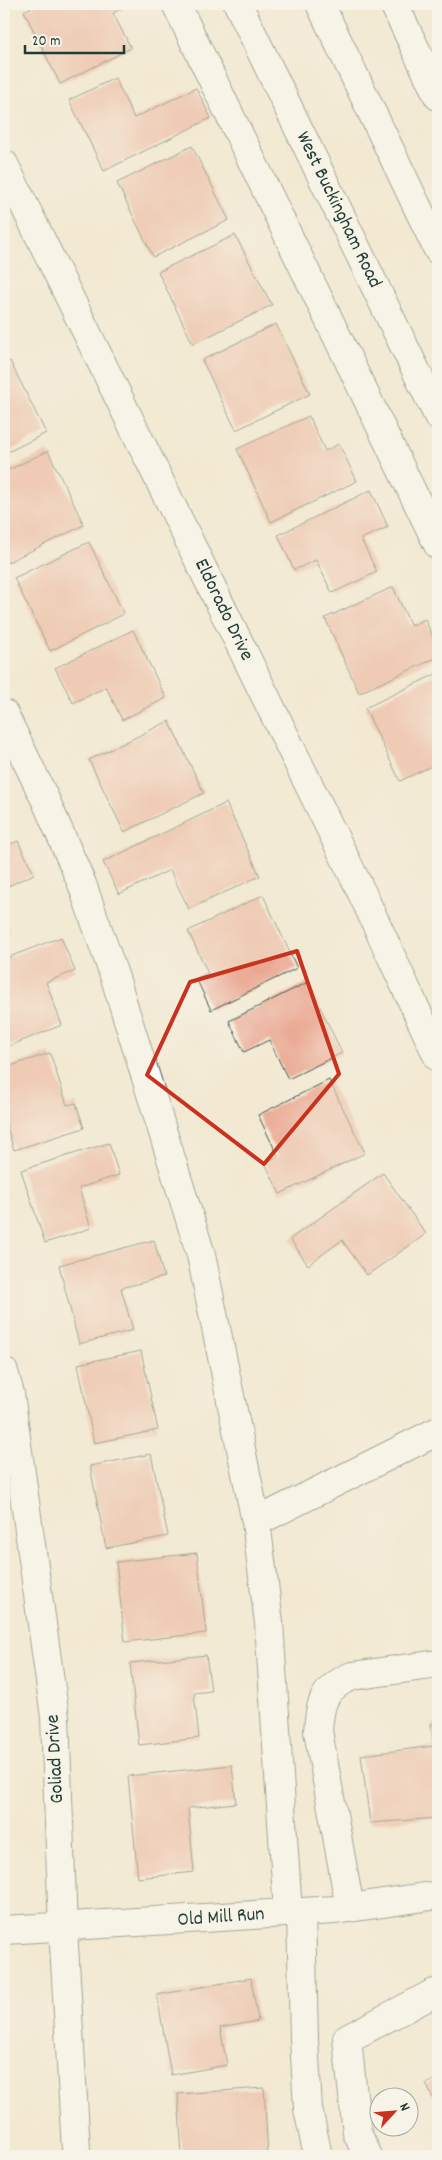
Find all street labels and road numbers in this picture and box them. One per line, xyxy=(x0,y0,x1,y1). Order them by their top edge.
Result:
street label: West Buckingham Road xyxy=(288,127,388,293)
street label: Eldorado Drive xyxy=(186,554,260,666)
street label: Goliad Drive xyxy=(40,1713,72,1804)
street label: Old Mill Run xyxy=(176,1901,266,1935)

